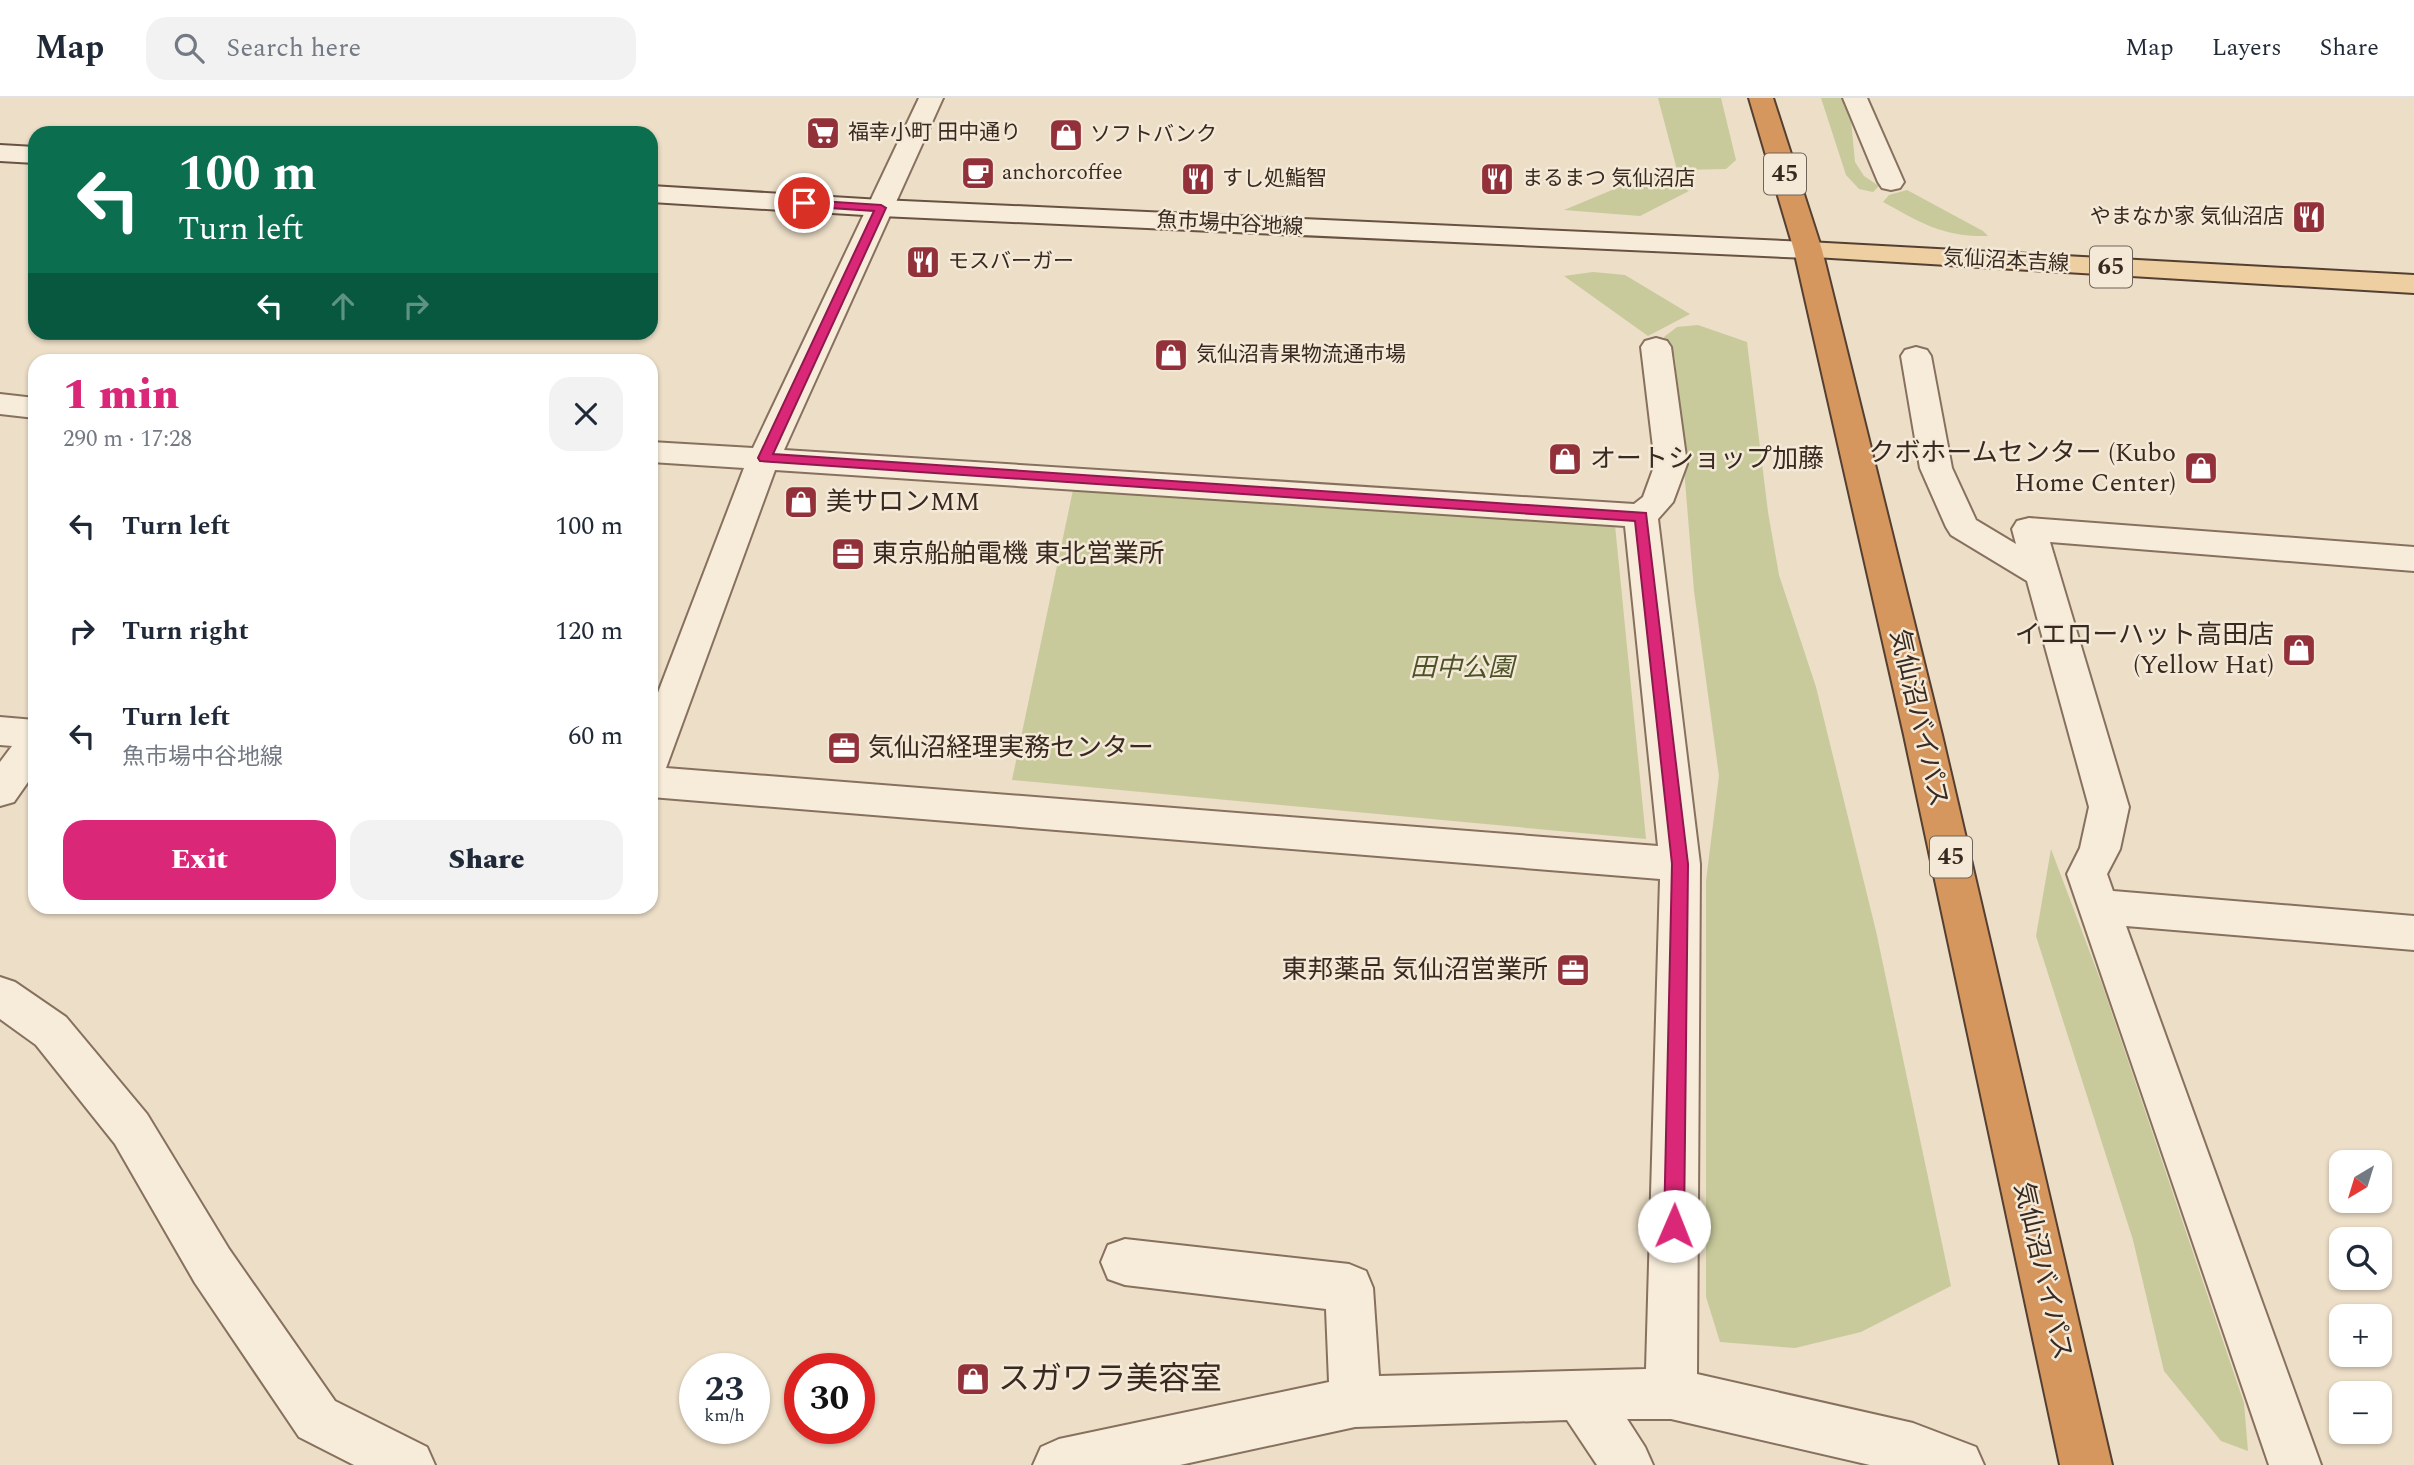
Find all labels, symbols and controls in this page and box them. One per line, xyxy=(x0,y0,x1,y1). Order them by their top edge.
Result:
search box xyxy=(146,17,636,80)
text: Map xyxy=(35,23,104,73)
text: Search here xyxy=(226,28,361,68)
icon: search xyxy=(170,29,208,67)
text: Map xyxy=(2125,30,2174,66)
text: Layers xyxy=(2212,30,2282,66)
text: Share xyxy=(2320,30,2379,66)
supermarket icon: 福幸小町 田中通り xyxy=(804,114,842,152)
shop icon: ソフトバンク xyxy=(1047,116,1085,154)
place label: 福幸小町 田中通り xyxy=(848,117,1021,149)
place label: ソフトバンク xyxy=(1090,119,1217,151)
text: 100 m xyxy=(178,137,317,212)
icon: left xyxy=(63,154,154,245)
cafe icon: anchorcoffee xyxy=(959,154,997,192)
road number: 45 xyxy=(1764,154,1806,194)
place label: anchorcoffee xyxy=(1002,157,1123,189)
restaurant icon: すし処鮨智 xyxy=(1179,160,1217,198)
restaurant icon: まるまつ 気仙沼店 xyxy=(1478,160,1516,198)
place label: すし処鮨智 xyxy=(1222,163,1327,195)
place label: まるまつ 気仙沼店 xyxy=(1522,163,1695,195)
pin xyxy=(774,173,834,233)
icon: arrive xyxy=(785,184,823,222)
restaurant icon: やまなか家 気仙沼店 xyxy=(2290,198,2328,236)
place label: やまなか家 気仙沼店 xyxy=(2090,201,2284,233)
street label: 魚市場中谷地線 xyxy=(1156,204,1304,244)
text: Turn left xyxy=(178,205,304,254)
street label: 気仙沼本吉線 xyxy=(1942,242,2070,280)
restaurant icon: モスバーガー xyxy=(904,243,942,281)
place label: モスバーガー xyxy=(948,246,1074,278)
road number: 65 xyxy=(2090,246,2132,288)
icon: left xyxy=(251,287,289,325)
icon: ahead xyxy=(324,287,362,325)
icon: right xyxy=(397,287,435,325)
shop icon: 気仙沼青果物流通市場 xyxy=(1152,336,1190,374)
place label: 気仙沼青果物流通市場 xyxy=(1196,339,1406,371)
text: 1 min xyxy=(63,364,179,427)
button: close xyxy=(549,377,623,451)
text: 290 m · 17:28 xyxy=(63,422,192,457)
place label: クボホームセンター (Kubo Home Center) xyxy=(1869,433,2176,503)
place label: オートショップ加藤 xyxy=(1590,439,1824,479)
shop icon: オートショップ加藤 xyxy=(1546,440,1584,478)
shop icon: クボホームセンター (Kubo Home Center) xyxy=(2182,449,2220,487)
place label: 美サロンMM xyxy=(826,482,980,522)
shop icon: 美サロンMM xyxy=(782,483,820,521)
text: Turn left xyxy=(122,506,230,546)
text: 100 m xyxy=(555,506,623,546)
icon: left xyxy=(63,507,101,545)
place label: 東京船舶電機 東北営業所 xyxy=(872,534,1165,574)
office icon: 東京船舶電機 東北営業所 xyxy=(829,535,867,573)
text: Turn right xyxy=(122,611,249,651)
text: 120 m xyxy=(555,611,623,651)
icon: right xyxy=(63,612,101,650)
place label: イエローハット高田店 (Yellow Hat) xyxy=(2015,615,2274,685)
street label: 気仙沼バイパス xyxy=(1879,625,1959,811)
shop icon: イエローハット高田店 (Yellow Hat) xyxy=(2280,631,2318,669)
park label: 田中公園 xyxy=(1410,648,1518,688)
text: Turn left xyxy=(122,697,230,737)
text: 60 m xyxy=(568,716,623,756)
icon: left xyxy=(63,717,101,755)
place label: 気仙沼経理実務センター xyxy=(868,728,1154,768)
office icon: 気仙沼経理実務センター xyxy=(825,729,863,767)
text: 魚市場中谷地線 xyxy=(122,740,283,775)
button: Exit xyxy=(63,820,336,900)
button: Share xyxy=(350,820,623,900)
road number: 45 xyxy=(1930,836,1972,878)
place label: 東邦薬品 気仙沼営業所 xyxy=(1281,950,1548,990)
office icon: 東邦薬品 気仙沼営業所 xyxy=(1554,951,1592,989)
north arrow xyxy=(2329,1150,2392,1213)
map controls xyxy=(2329,1150,2392,1444)
street label: 気仙沼バイパス xyxy=(2003,1178,2083,1364)
position arrow xyxy=(1637,1189,1711,1263)
button: search xyxy=(2329,1227,2392,1290)
button: + xyxy=(2329,1304,2392,1367)
speed limit sign: 30 xyxy=(784,1353,875,1444)
place label: スガワラ美容室 xyxy=(998,1355,1222,1404)
shop icon: スガワラ美容室 xyxy=(954,1360,992,1398)
text: 23 xyxy=(705,1363,744,1416)
button: − xyxy=(2329,1381,2392,1444)
text: km/h xyxy=(704,1402,745,1429)

